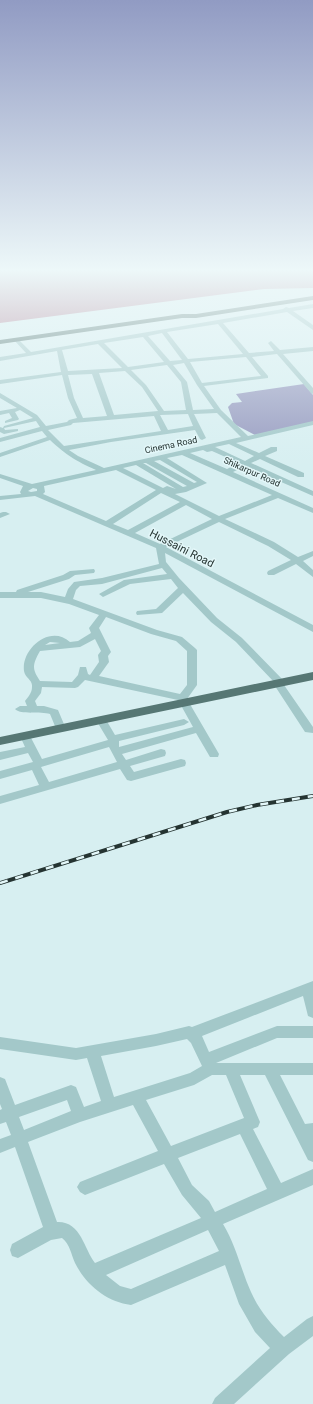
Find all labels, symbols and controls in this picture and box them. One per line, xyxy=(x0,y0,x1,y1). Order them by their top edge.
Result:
street label: Cinema Road xyxy=(144,435,198,455)
street label: Shikarpur Road xyxy=(222,455,282,489)
street label: Hussaini Road xyxy=(147,527,216,570)

